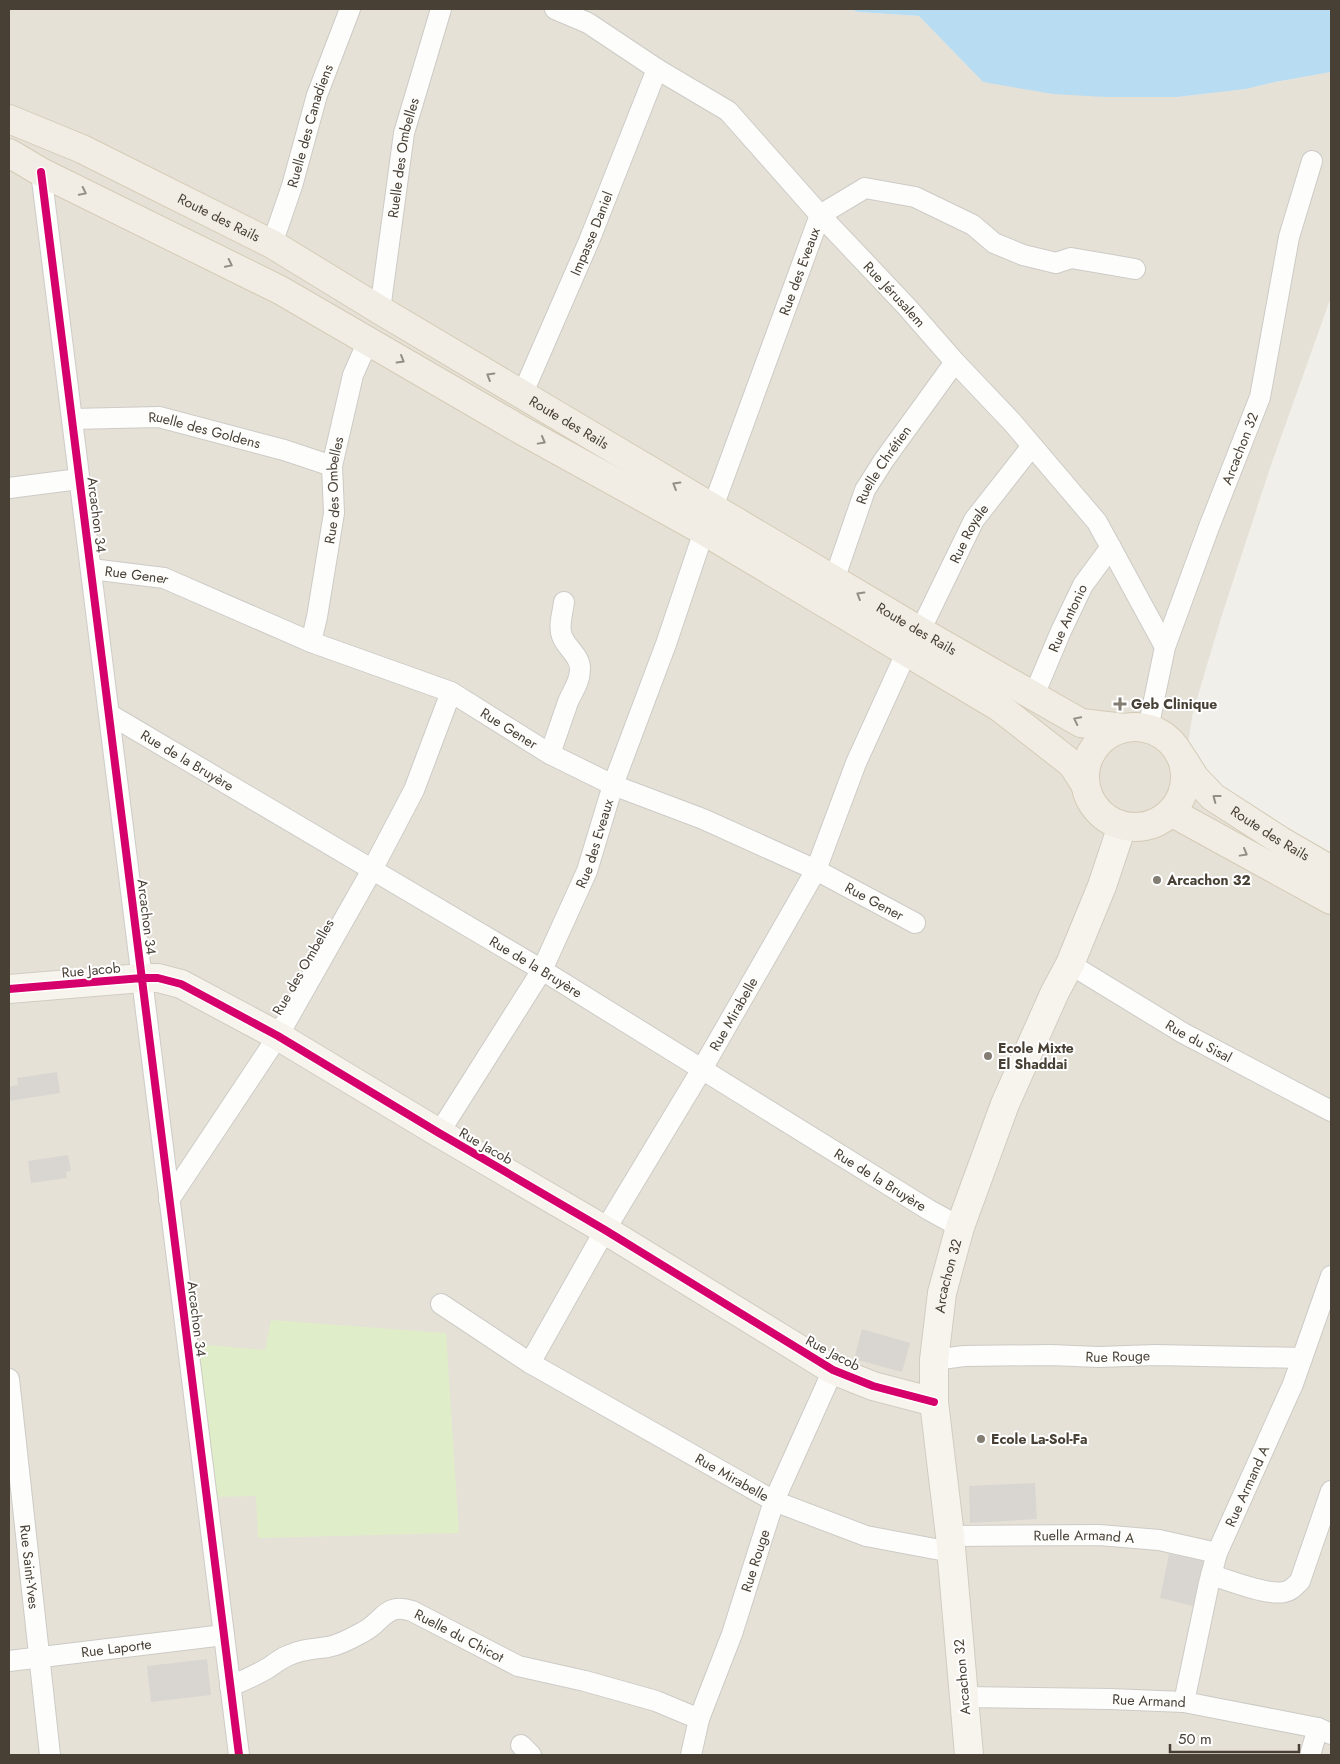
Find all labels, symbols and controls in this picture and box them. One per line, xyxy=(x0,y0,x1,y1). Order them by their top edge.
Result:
street label: Ruelle des Canadiens xyxy=(282,61,338,190)
street label: Ruelle des Ombelles xyxy=(383,95,424,219)
one-way arrow xyxy=(78,186,87,196)
street label: Route des Rails xyxy=(174,188,264,247)
street label: Impasse Daniel xyxy=(565,188,618,279)
street label: Rue des Eveaux xyxy=(774,224,825,318)
street label: Rue Jérusalem xyxy=(859,257,930,332)
one-way arrow xyxy=(223,258,232,268)
one-way arrow xyxy=(396,353,405,363)
one-way arrow xyxy=(487,372,496,382)
street label: Route des Rails xyxy=(525,391,613,454)
street label: Ruelle des Goldens xyxy=(148,407,263,453)
street label: Arcachon 32 xyxy=(1217,409,1263,488)
street label: Ruelle Chrétien xyxy=(851,421,916,507)
street label: Rue des Ombelles xyxy=(319,434,349,545)
one-way arrow xyxy=(537,435,546,445)
street label: Arcachon 34 xyxy=(82,476,112,554)
one-way arrow xyxy=(672,482,681,492)
street label: Rue Royale xyxy=(944,500,993,567)
street label: Rue Gener xyxy=(104,561,172,589)
street label: Rue Antonio xyxy=(1043,580,1092,655)
one-way arrow xyxy=(857,592,866,602)
street label: Route des Rails xyxy=(873,597,961,660)
place label: Geb Clinique xyxy=(1131,694,1217,714)
marker: Geb Clinique xyxy=(1113,697,1127,711)
street label: Rue Gener xyxy=(477,703,542,754)
one-way arrow xyxy=(1073,716,1082,726)
street label: Rue de la Bruyère xyxy=(137,725,238,796)
one-way arrow xyxy=(1212,795,1222,804)
street label: Rue des Eveaux xyxy=(571,796,618,891)
street label: Route des Rails xyxy=(1227,801,1314,866)
one-way arrow xyxy=(1239,846,1248,856)
place label: Arcachon 32 xyxy=(1166,870,1251,890)
marker: Arcachon 32 xyxy=(1151,874,1163,886)
street label: Rue Gener xyxy=(841,877,908,925)
street label: Arcachon 34 xyxy=(132,878,162,956)
street label: Rue des Ombelles xyxy=(267,915,339,1019)
street label: Rue de la Bruyère xyxy=(486,931,586,1003)
street label: Rue Jacob xyxy=(61,957,121,983)
street label: Rue Mirabelle xyxy=(704,973,763,1055)
street label: Rue du Sisal xyxy=(1162,1015,1236,1067)
place label: Ecole Mixte El Shaddai xyxy=(998,1038,1074,1074)
marker: Ecole Mixte El Shaddai xyxy=(982,1050,994,1062)
street label: Rue Jacob xyxy=(455,1123,517,1169)
street label: Rue de la Bruyère xyxy=(830,1144,930,1216)
street label: Arcachon 32 xyxy=(930,1236,966,1314)
street label: Arcachon 34 xyxy=(182,1280,212,1358)
street label: Rue Jacob xyxy=(802,1330,864,1376)
street label: Rue Rouge xyxy=(1085,1345,1150,1367)
place label: Ecole La-Sol-Fa xyxy=(991,1429,1087,1449)
marker: Ecole La-Sol-Fa xyxy=(975,1433,987,1445)
street label: Rue Armand A xyxy=(1220,1442,1274,1530)
street label: Rue Mirabelle xyxy=(692,1448,773,1506)
street label: Rue Saint-Yves xyxy=(15,1524,44,1610)
street label: Ruelle Armand A xyxy=(1034,1525,1136,1548)
street label: Rue Rouge xyxy=(736,1527,774,1594)
street label: Ruelle du Chicot xyxy=(411,1604,508,1667)
street label: Rue Laporte xyxy=(80,1634,153,1662)
street label: Arcachon 32 xyxy=(949,1638,975,1716)
street label: Rue Armand xyxy=(1112,1689,1186,1712)
scale bar xyxy=(1170,1722,1299,1754)
text: 50 m xyxy=(1178,1728,1212,1750)

